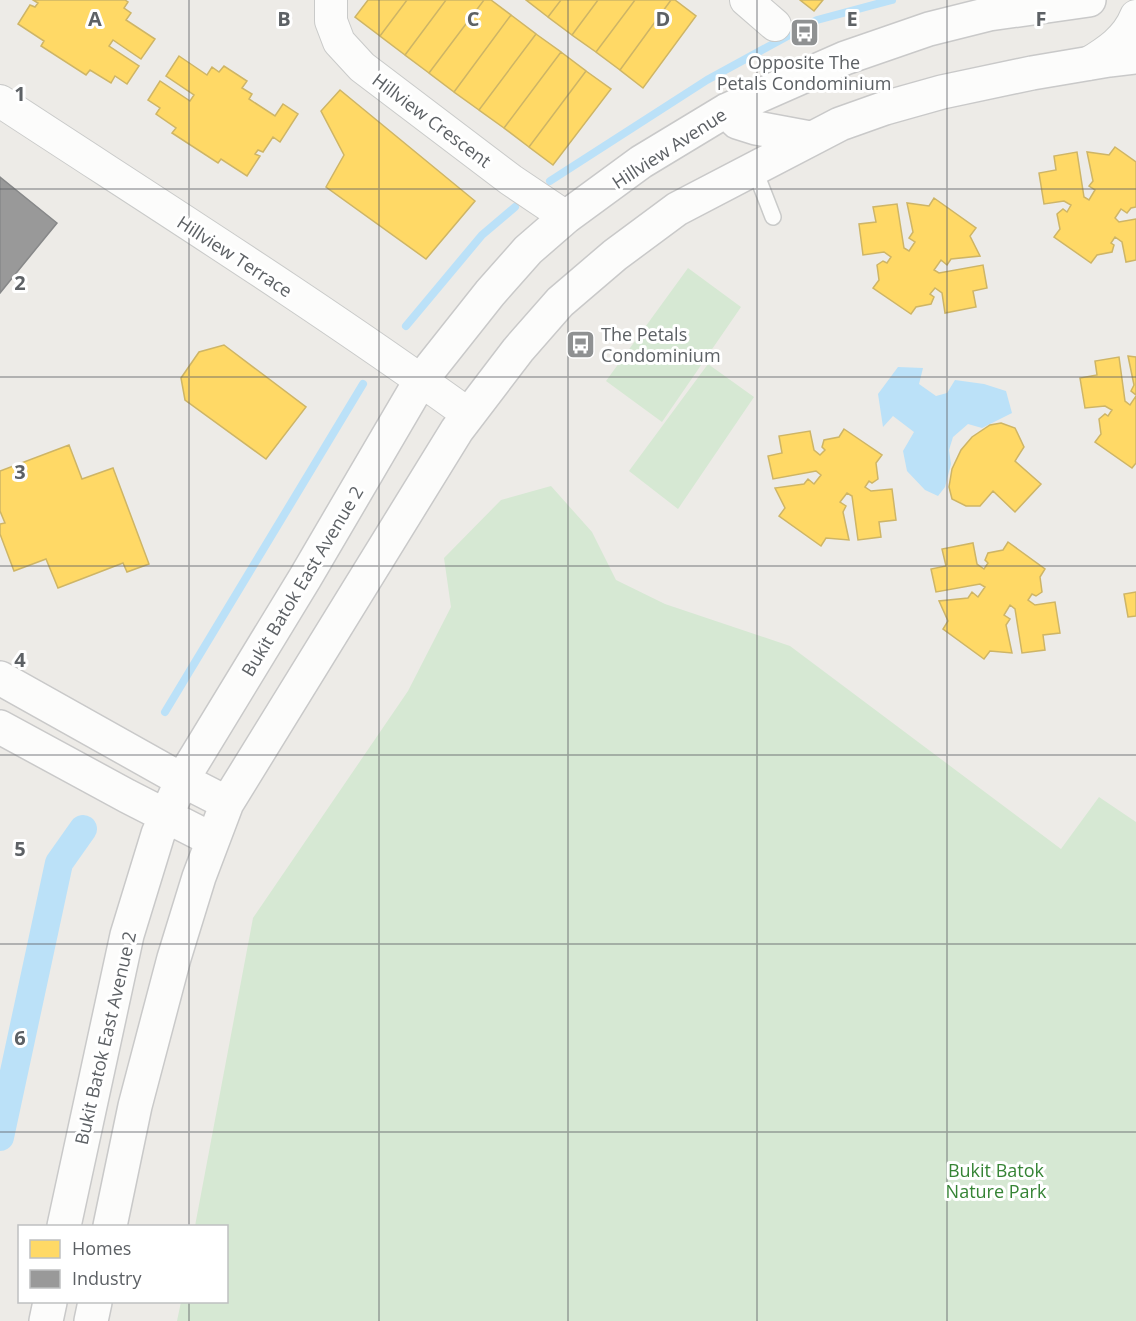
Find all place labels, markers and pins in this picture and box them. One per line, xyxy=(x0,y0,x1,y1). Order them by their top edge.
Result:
bus stop icon: Opposite The Petals Condominium xyxy=(788,17,820,49)
place label: Opposite The Petals Condominium xyxy=(717,50,891,95)
place label: The Petals Condominium xyxy=(601,322,721,367)
bus stop icon: The Petals Condominium xyxy=(564,328,596,360)

